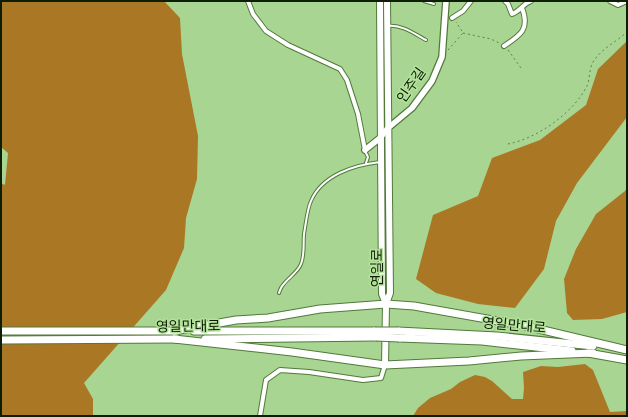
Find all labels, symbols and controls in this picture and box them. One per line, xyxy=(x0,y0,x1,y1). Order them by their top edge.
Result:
street label: 인주길 xyxy=(392,63,430,107)
street label: 연일로 xyxy=(367,249,387,287)
street label: 영일만대로 xyxy=(481,312,547,338)
street label: 영일만대로 xyxy=(156,315,220,337)

